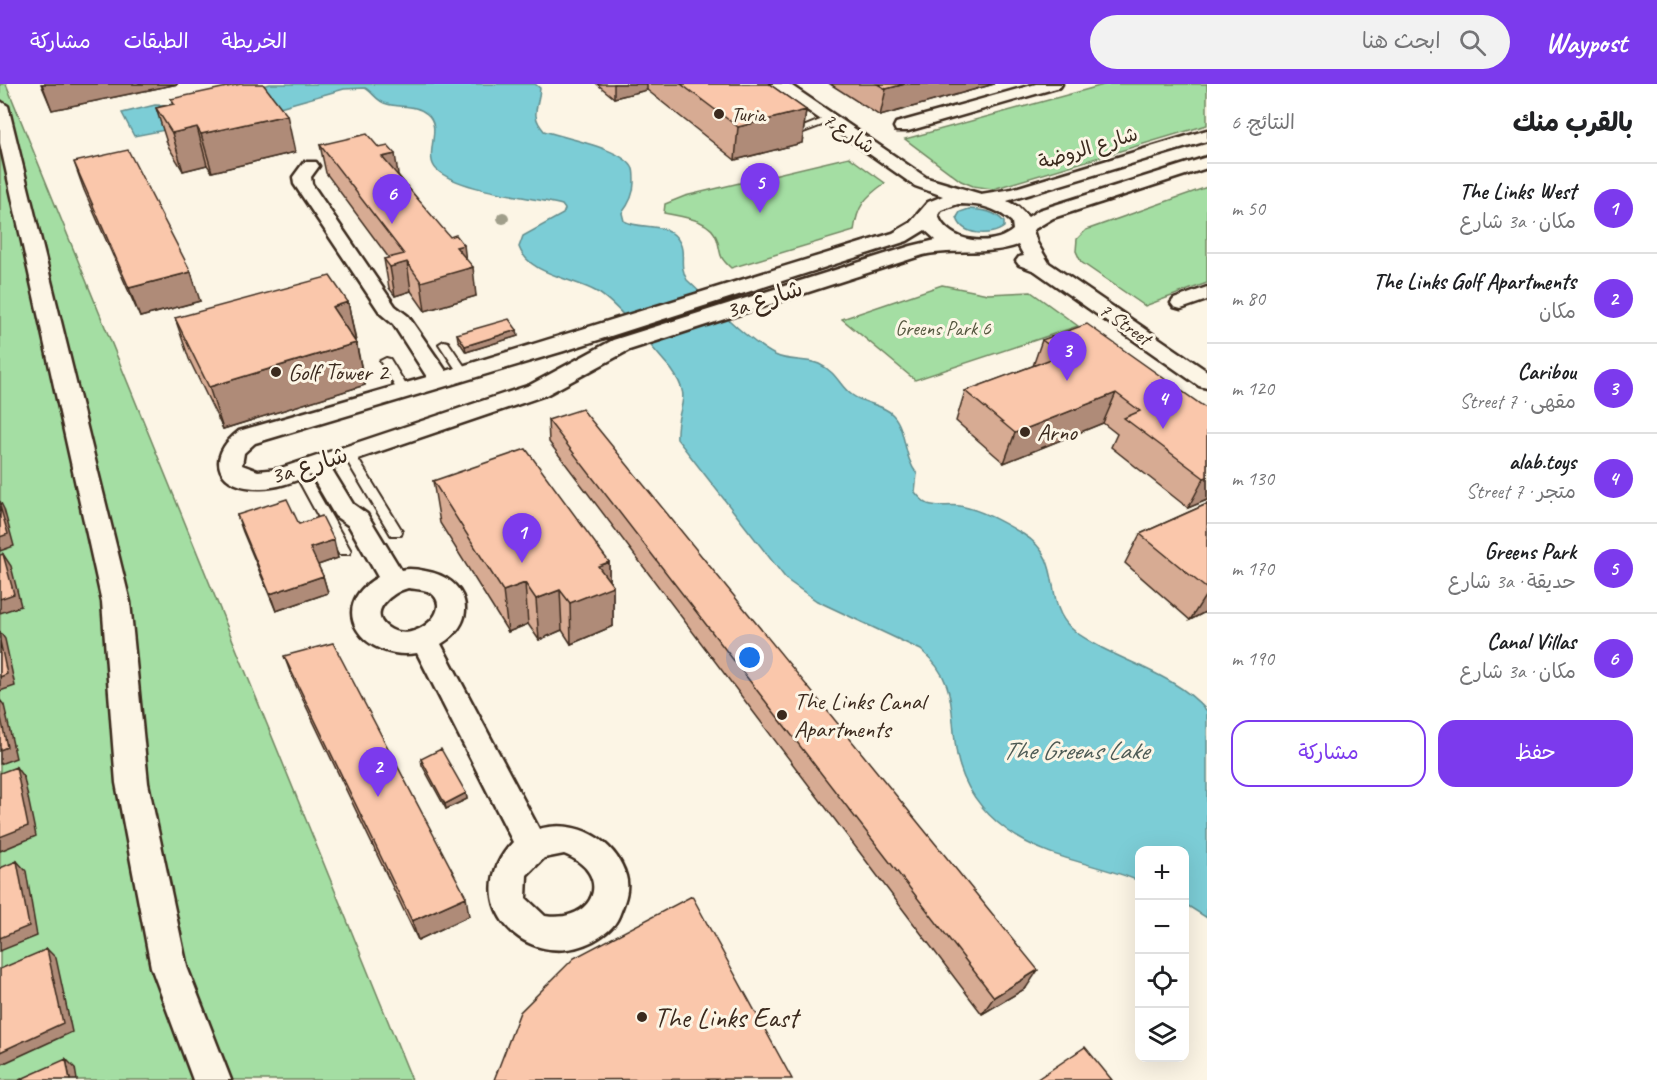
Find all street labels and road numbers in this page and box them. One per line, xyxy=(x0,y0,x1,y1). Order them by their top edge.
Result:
street label: شارع 7 xyxy=(818,107,880,160)
street label: شارع الروضة xyxy=(1035,121,1141,176)
street label: 3a شارع xyxy=(722,273,807,327)
street label: 7 Street xyxy=(1094,297,1158,353)
street label: 3a شارع xyxy=(267,439,352,493)

